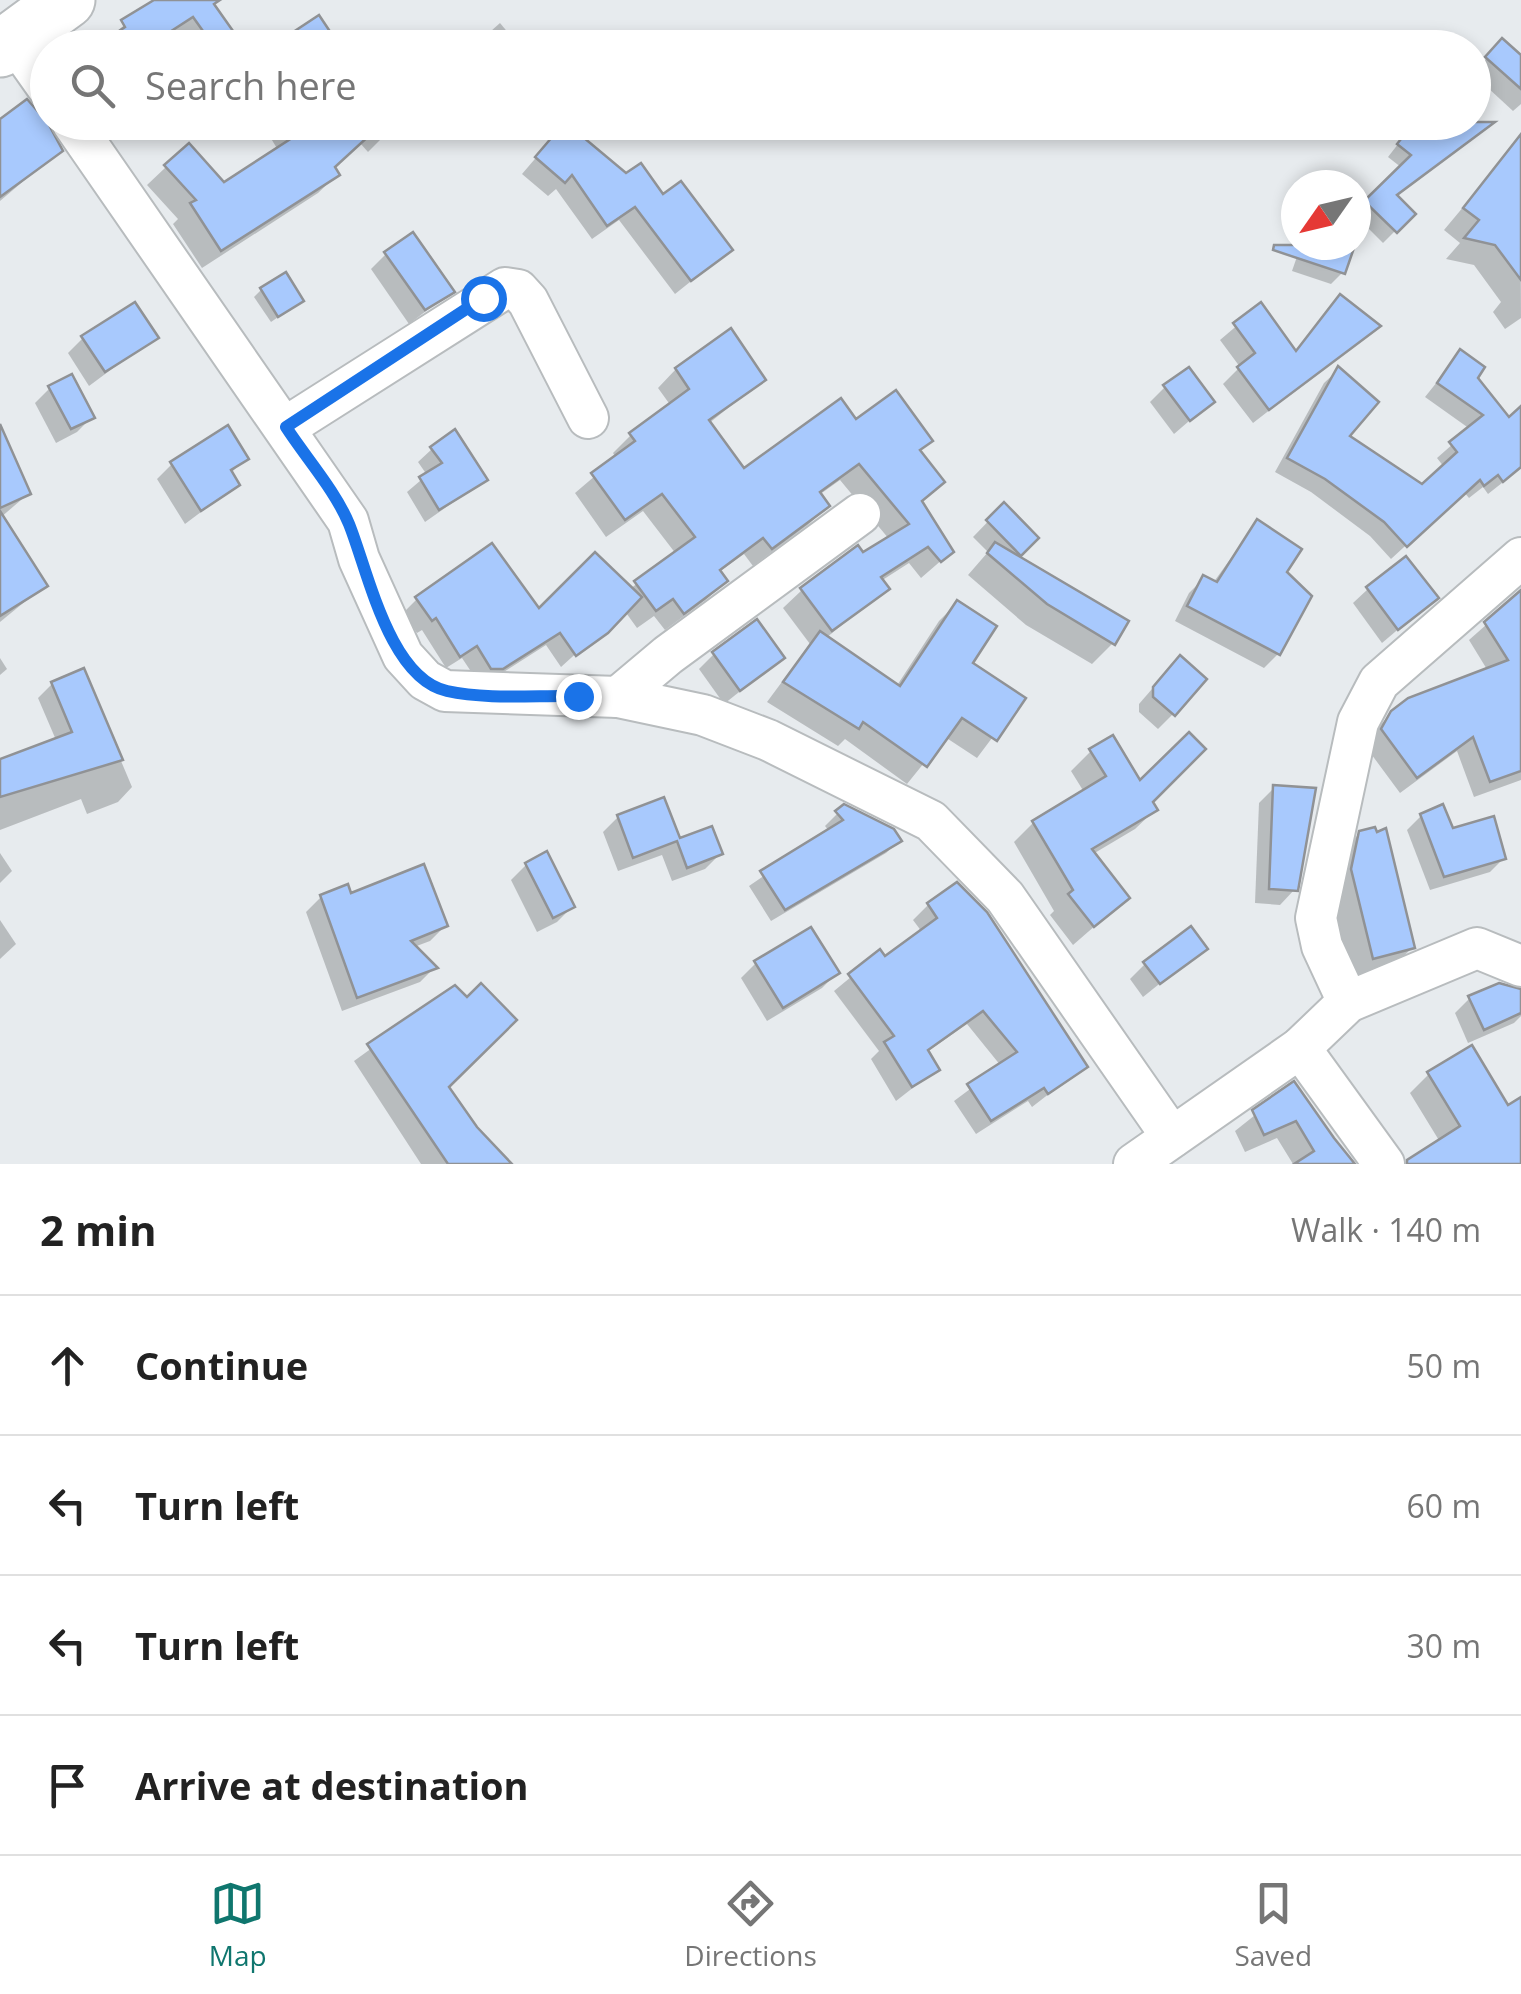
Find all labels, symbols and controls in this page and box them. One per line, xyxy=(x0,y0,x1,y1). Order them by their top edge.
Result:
search box xyxy=(30,30,1491,140)
icon: search xyxy=(65,58,120,113)
text: Search here xyxy=(145,59,357,111)
north arrow xyxy=(1281,170,1371,260)
route start xyxy=(461,276,507,322)
route end xyxy=(556,674,602,720)
text: 2 min xyxy=(40,1201,157,1258)
text: Walk · 140 m xyxy=(1291,1208,1481,1251)
icon: ahead xyxy=(40,1338,95,1393)
text: Continue xyxy=(135,1339,308,1391)
text: 50 m xyxy=(1406,1344,1481,1387)
icon: left xyxy=(40,1478,95,1533)
text: Turn left xyxy=(135,1479,299,1531)
text: 60 m xyxy=(1406,1484,1481,1527)
icon: left xyxy=(40,1618,95,1673)
text: Turn left xyxy=(135,1619,299,1671)
text: 30 m xyxy=(1406,1624,1481,1667)
icon: arrive xyxy=(40,1758,95,1813)
text: Arrive at destination xyxy=(135,1759,529,1811)
tab: Map xyxy=(209,1876,267,1974)
tab: Directions xyxy=(684,1876,817,1974)
tab: Saved xyxy=(1234,1876,1312,1974)

